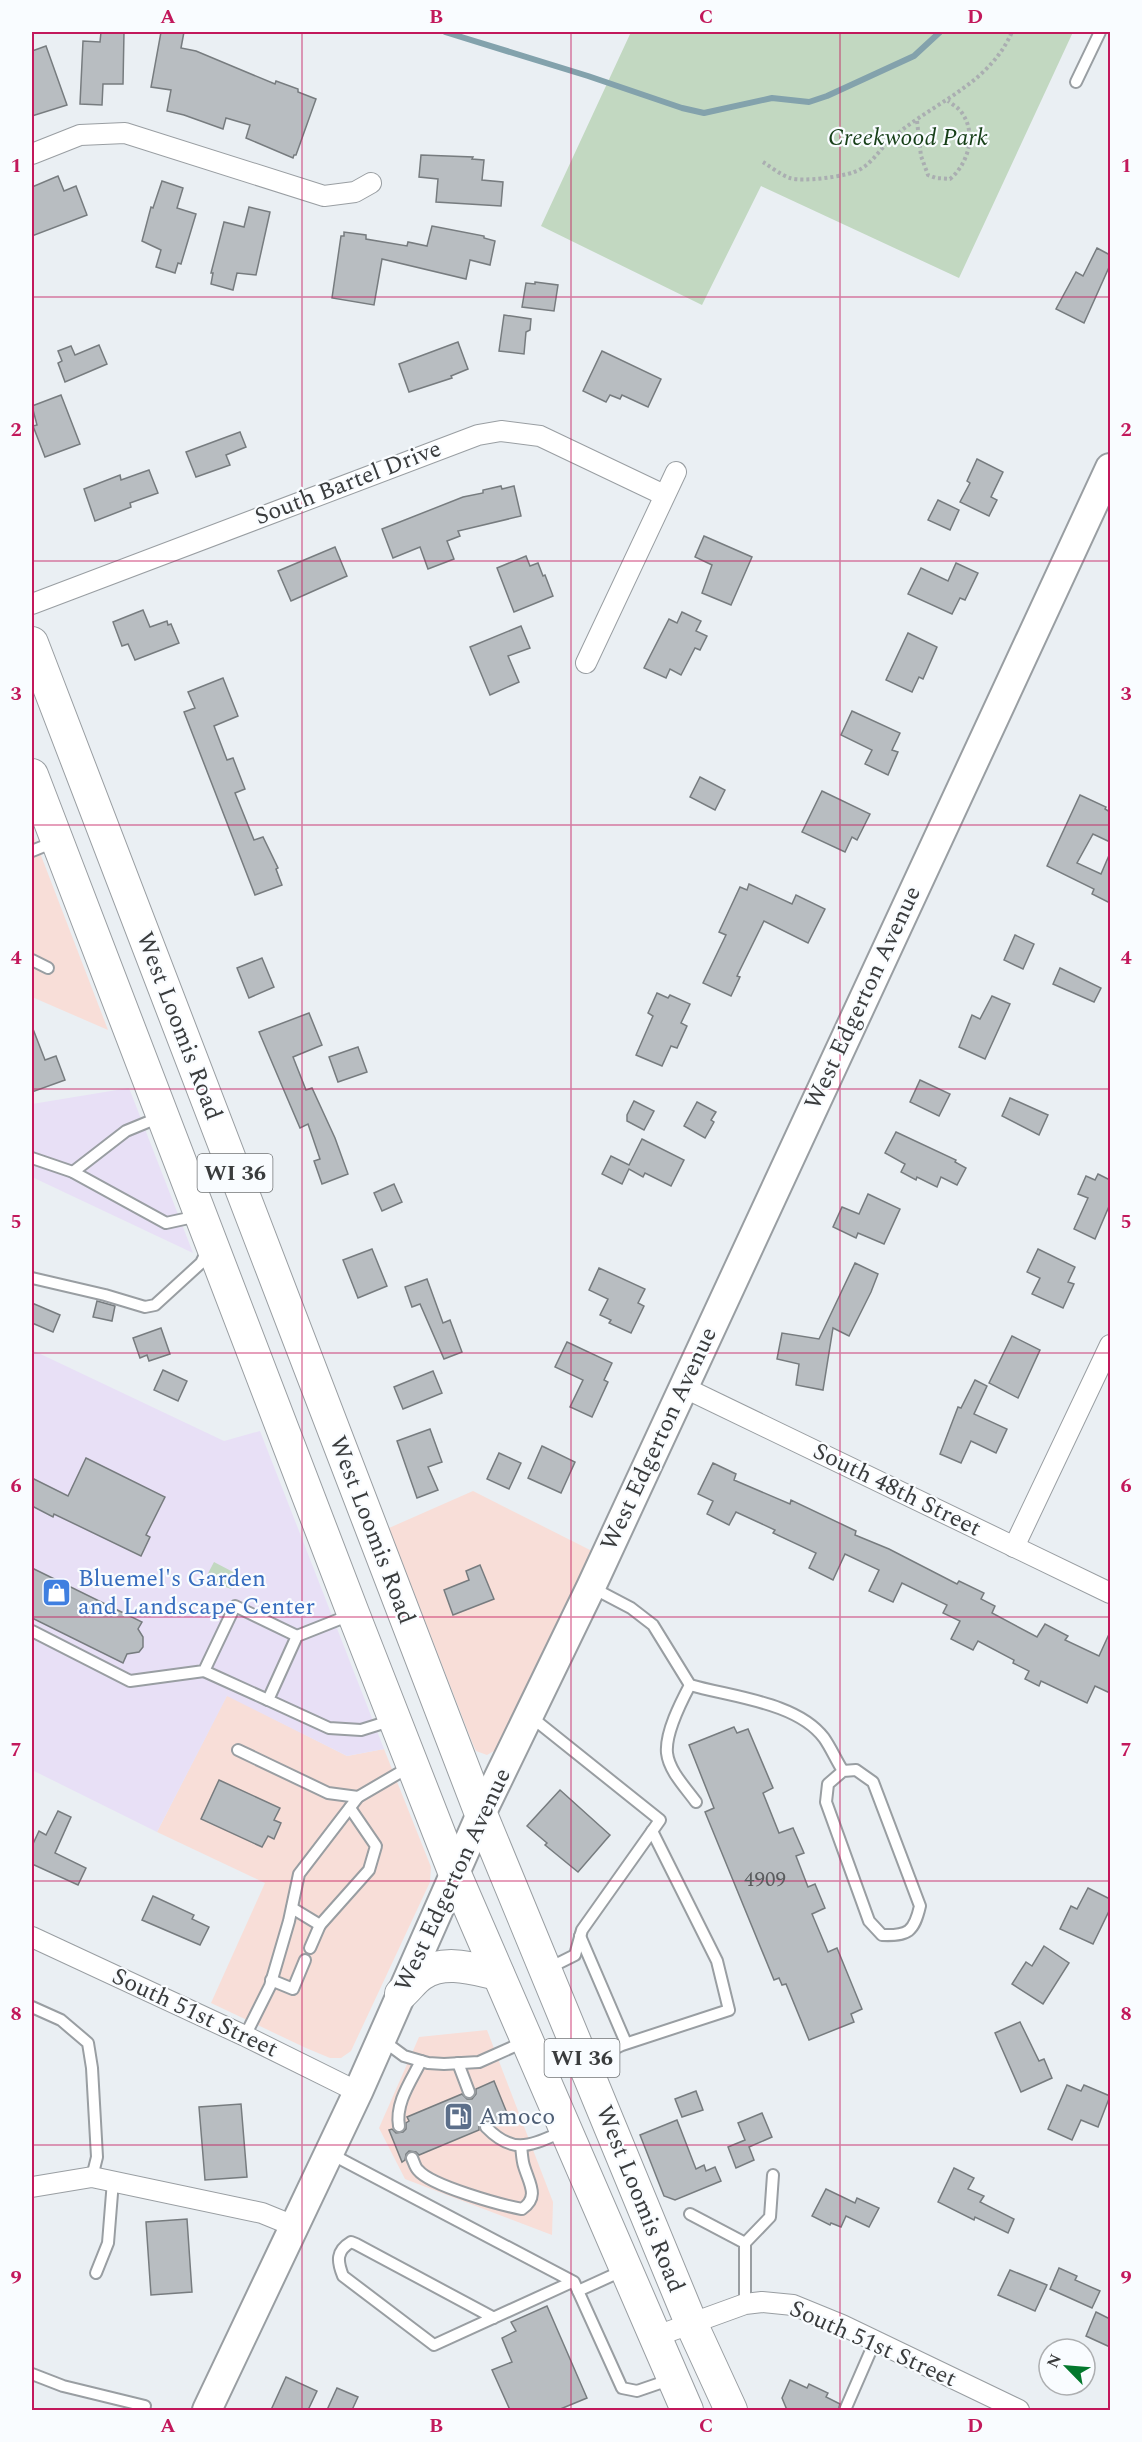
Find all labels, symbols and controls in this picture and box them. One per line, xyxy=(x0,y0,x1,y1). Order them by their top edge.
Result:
text: A xyxy=(160,2,176,32)
text: B xyxy=(429,2,443,32)
text: C xyxy=(699,2,713,32)
text: D xyxy=(967,2,983,32)
park label: Creekwood Park xyxy=(828,120,988,156)
text: 1 xyxy=(10,151,22,181)
text: 1 xyxy=(1120,151,1132,181)
text: 2 xyxy=(10,415,22,445)
text: 2 xyxy=(1120,415,1132,445)
street label: South Bartel Drive xyxy=(250,431,446,535)
text: 3 xyxy=(10,679,22,709)
text: 3 xyxy=(1120,679,1132,709)
street label: West Edgerton Avenue xyxy=(795,880,931,1116)
street label: West Loomis Road xyxy=(127,927,231,1125)
text: 4 xyxy=(10,943,22,973)
text: 4 xyxy=(1120,943,1132,973)
road number: WI 36 xyxy=(198,1154,272,1192)
text: 5 xyxy=(10,1207,22,1237)
text: 5 xyxy=(1120,1207,1132,1237)
street label: West Edgerton Avenue xyxy=(591,1321,727,1557)
street label: West Loomis Road xyxy=(320,1431,424,1629)
street label: South 48th Street xyxy=(807,1434,987,1546)
text: 6 xyxy=(10,1471,22,1501)
text: 6 xyxy=(1120,1471,1132,1501)
place label: Bluemel's Garden and Landscape Center xyxy=(78,1561,315,1625)
shop icon: Bluemel's Garden and Landscape Center xyxy=(41,1577,73,1609)
text: 7 xyxy=(10,1735,22,1765)
text: 7 xyxy=(1120,1735,1132,1765)
street label: West Edgerton Avenue xyxy=(385,1762,521,1998)
house number: 4909 xyxy=(744,1864,786,1896)
street label: South 51st Street xyxy=(106,1959,284,2067)
text: 8 xyxy=(10,1999,22,2029)
text: 8 xyxy=(1120,1999,1132,2029)
road number: WI 36 xyxy=(544,2039,620,2077)
place label: Amoco xyxy=(479,2099,555,2135)
street label: West Loomis Road xyxy=(586,2100,694,2298)
fuel station icon: Amoco xyxy=(442,2101,474,2133)
text: 9 xyxy=(10,2263,22,2293)
text: 9 xyxy=(1120,2263,1132,2293)
street label: South 51st Street xyxy=(784,2291,962,2397)
north arrow xyxy=(1037,2337,1097,2397)
text: N xyxy=(1041,2350,1068,2372)
text: A xyxy=(160,2411,176,2441)
text: B xyxy=(429,2411,443,2441)
text: C xyxy=(699,2411,713,2441)
text: D xyxy=(967,2411,983,2441)

